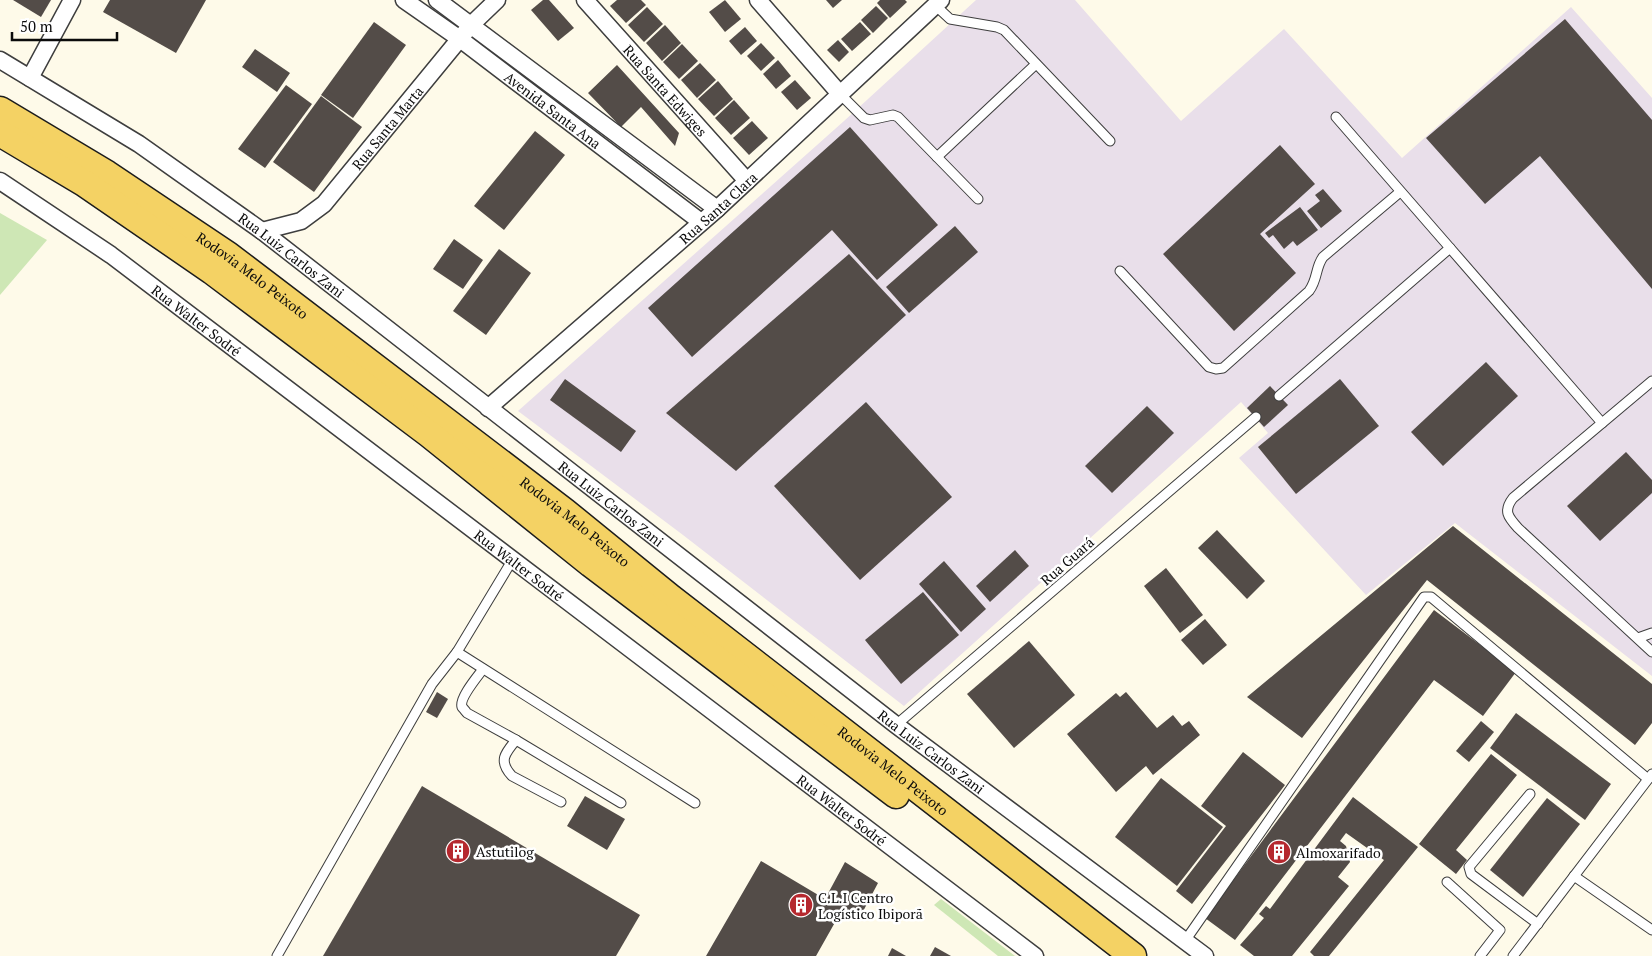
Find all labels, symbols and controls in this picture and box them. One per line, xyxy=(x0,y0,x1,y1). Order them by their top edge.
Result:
scale bar xyxy=(12,10,118,42)
text: 50 m xyxy=(20,16,53,36)
street label: Rua Santa Edwiges xyxy=(620,40,712,140)
street label: Avenida Santa Ana xyxy=(501,67,605,152)
street label: Rua Santa Marta xyxy=(347,82,427,173)
street label: Rua Santa Clara xyxy=(675,167,761,248)
street label: Rua Luiz Carlos Zani xyxy=(235,208,349,301)
street label: Rodovia Melo Peixoto xyxy=(193,227,313,323)
street label: Rua Walter Sodré xyxy=(148,280,245,360)
street label: Rua Luiz Carlos Zani xyxy=(555,456,668,550)
street label: Rodovia Melo Peixoto xyxy=(517,472,634,571)
street label: Rua Walter Sodré xyxy=(471,525,568,605)
street label: Rua Guará xyxy=(1036,533,1098,589)
street label: Rua Luiz Carlos Zani xyxy=(874,705,989,798)
street label: Rodovia Melo Peixoto xyxy=(834,722,953,819)
street label: Rua Walter Sodré xyxy=(793,770,891,850)
building icon: Astutilog xyxy=(445,838,471,864)
building icon: Almoxarifado xyxy=(1266,839,1292,865)
place label: Astutilog xyxy=(476,842,534,861)
place label: Almoxarifado xyxy=(1296,843,1381,862)
place label: C.L.I Centro Logístico Ibiporã xyxy=(818,888,923,923)
building icon: C.L.I Centro Logístico Ibiporã xyxy=(788,892,814,918)

